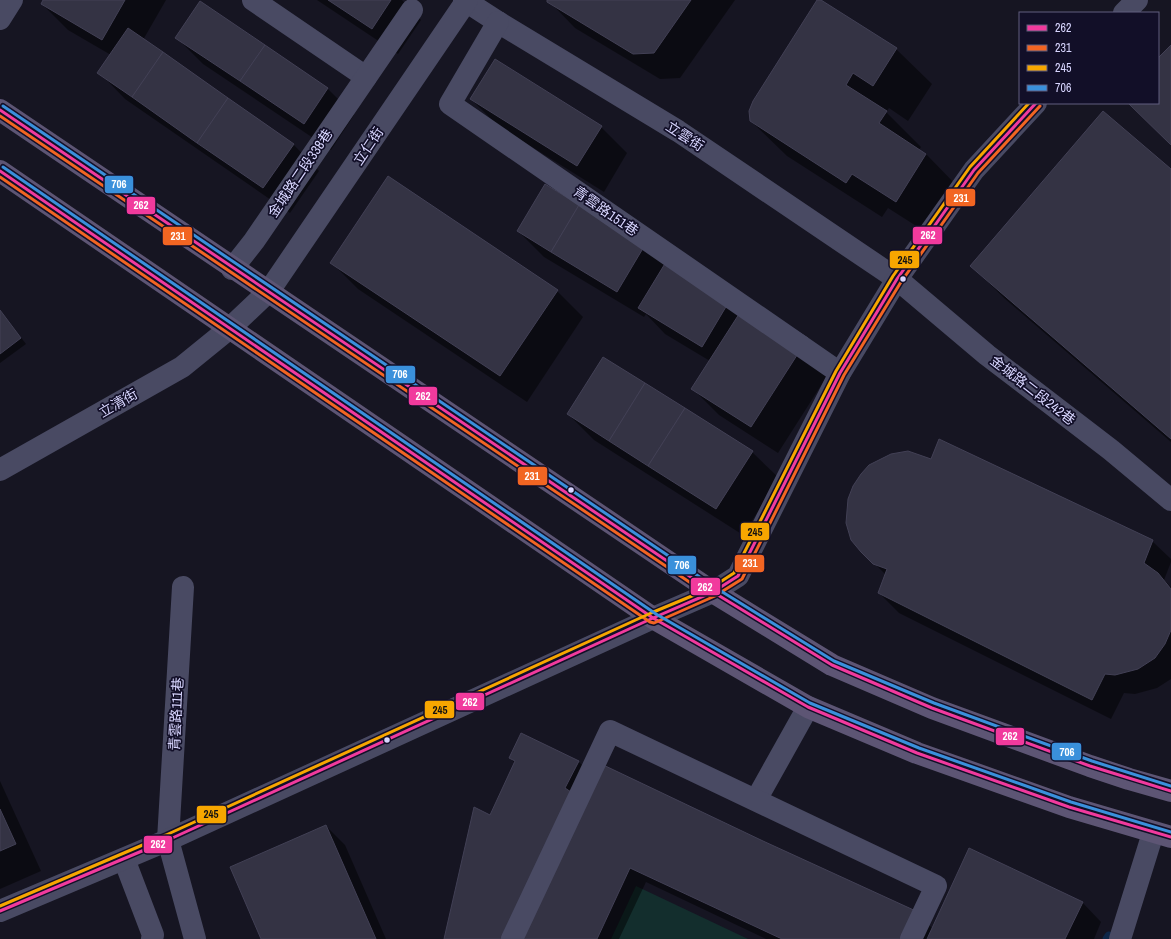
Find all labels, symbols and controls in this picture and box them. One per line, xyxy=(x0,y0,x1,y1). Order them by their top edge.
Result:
legend xyxy=(1019,12,1159,104)
text: 262 xyxy=(1055,20,1071,36)
text: 231 xyxy=(1055,40,1072,56)
text: 245 xyxy=(1055,60,1072,76)
text: 706 xyxy=(1055,80,1071,96)
street label: 立雲街 xyxy=(662,117,708,155)
street label: 立仁街 xyxy=(349,124,387,168)
street label: 金城路二段338巷 xyxy=(264,125,336,221)
line badge: 706 xyxy=(104,175,134,194)
text: 706 xyxy=(111,177,127,191)
street label: 青雲路151巷 xyxy=(570,182,642,240)
line badge: 231 xyxy=(945,188,976,207)
text: 231 xyxy=(953,191,969,205)
line badge: 262 xyxy=(126,196,156,215)
text: 262 xyxy=(133,198,149,212)
line badge: 231 xyxy=(162,226,193,246)
line badge: 262 xyxy=(912,226,943,245)
text: 262 xyxy=(920,228,936,242)
text: 231 xyxy=(170,229,186,243)
line badge: 245 xyxy=(889,250,920,269)
text: 245 xyxy=(897,253,913,267)
unlabelled marker xyxy=(898,274,908,284)
street label: 金城路二段242巷 xyxy=(987,351,1079,429)
line badge: 706 xyxy=(385,365,416,384)
text: 706 xyxy=(392,367,408,381)
street label: 立清街 xyxy=(95,385,141,421)
line badge: 262 xyxy=(408,386,438,406)
text: 262 xyxy=(415,389,431,403)
line badge: 231 xyxy=(517,466,548,486)
text: 231 xyxy=(524,469,540,483)
unlabelled marker xyxy=(566,485,576,495)
line badge: 245 xyxy=(740,522,770,541)
text: 245 xyxy=(747,525,763,539)
line badge: 231 xyxy=(734,554,765,573)
line badge: 706 xyxy=(667,555,697,575)
text: 231 xyxy=(742,556,758,570)
text: 706 xyxy=(674,558,690,572)
line badge: 262 xyxy=(690,577,721,596)
text: 262 xyxy=(697,580,713,594)
street label: 青雲路111巷 xyxy=(165,677,187,751)
line badge: 262 xyxy=(455,692,485,711)
text: 262 xyxy=(462,695,478,709)
line badge: 245 xyxy=(424,700,455,719)
text: 245 xyxy=(432,703,448,717)
line badge: 262 xyxy=(995,727,1025,746)
text: 262 xyxy=(1002,729,1018,743)
unlabelled marker xyxy=(382,735,392,745)
line badge: 706 xyxy=(1051,742,1082,761)
text: 706 xyxy=(1059,745,1075,759)
line badge: 245 xyxy=(196,805,227,824)
text: 245 xyxy=(203,807,219,821)
line badge: 262 xyxy=(143,835,173,854)
text: 262 xyxy=(150,837,166,851)

